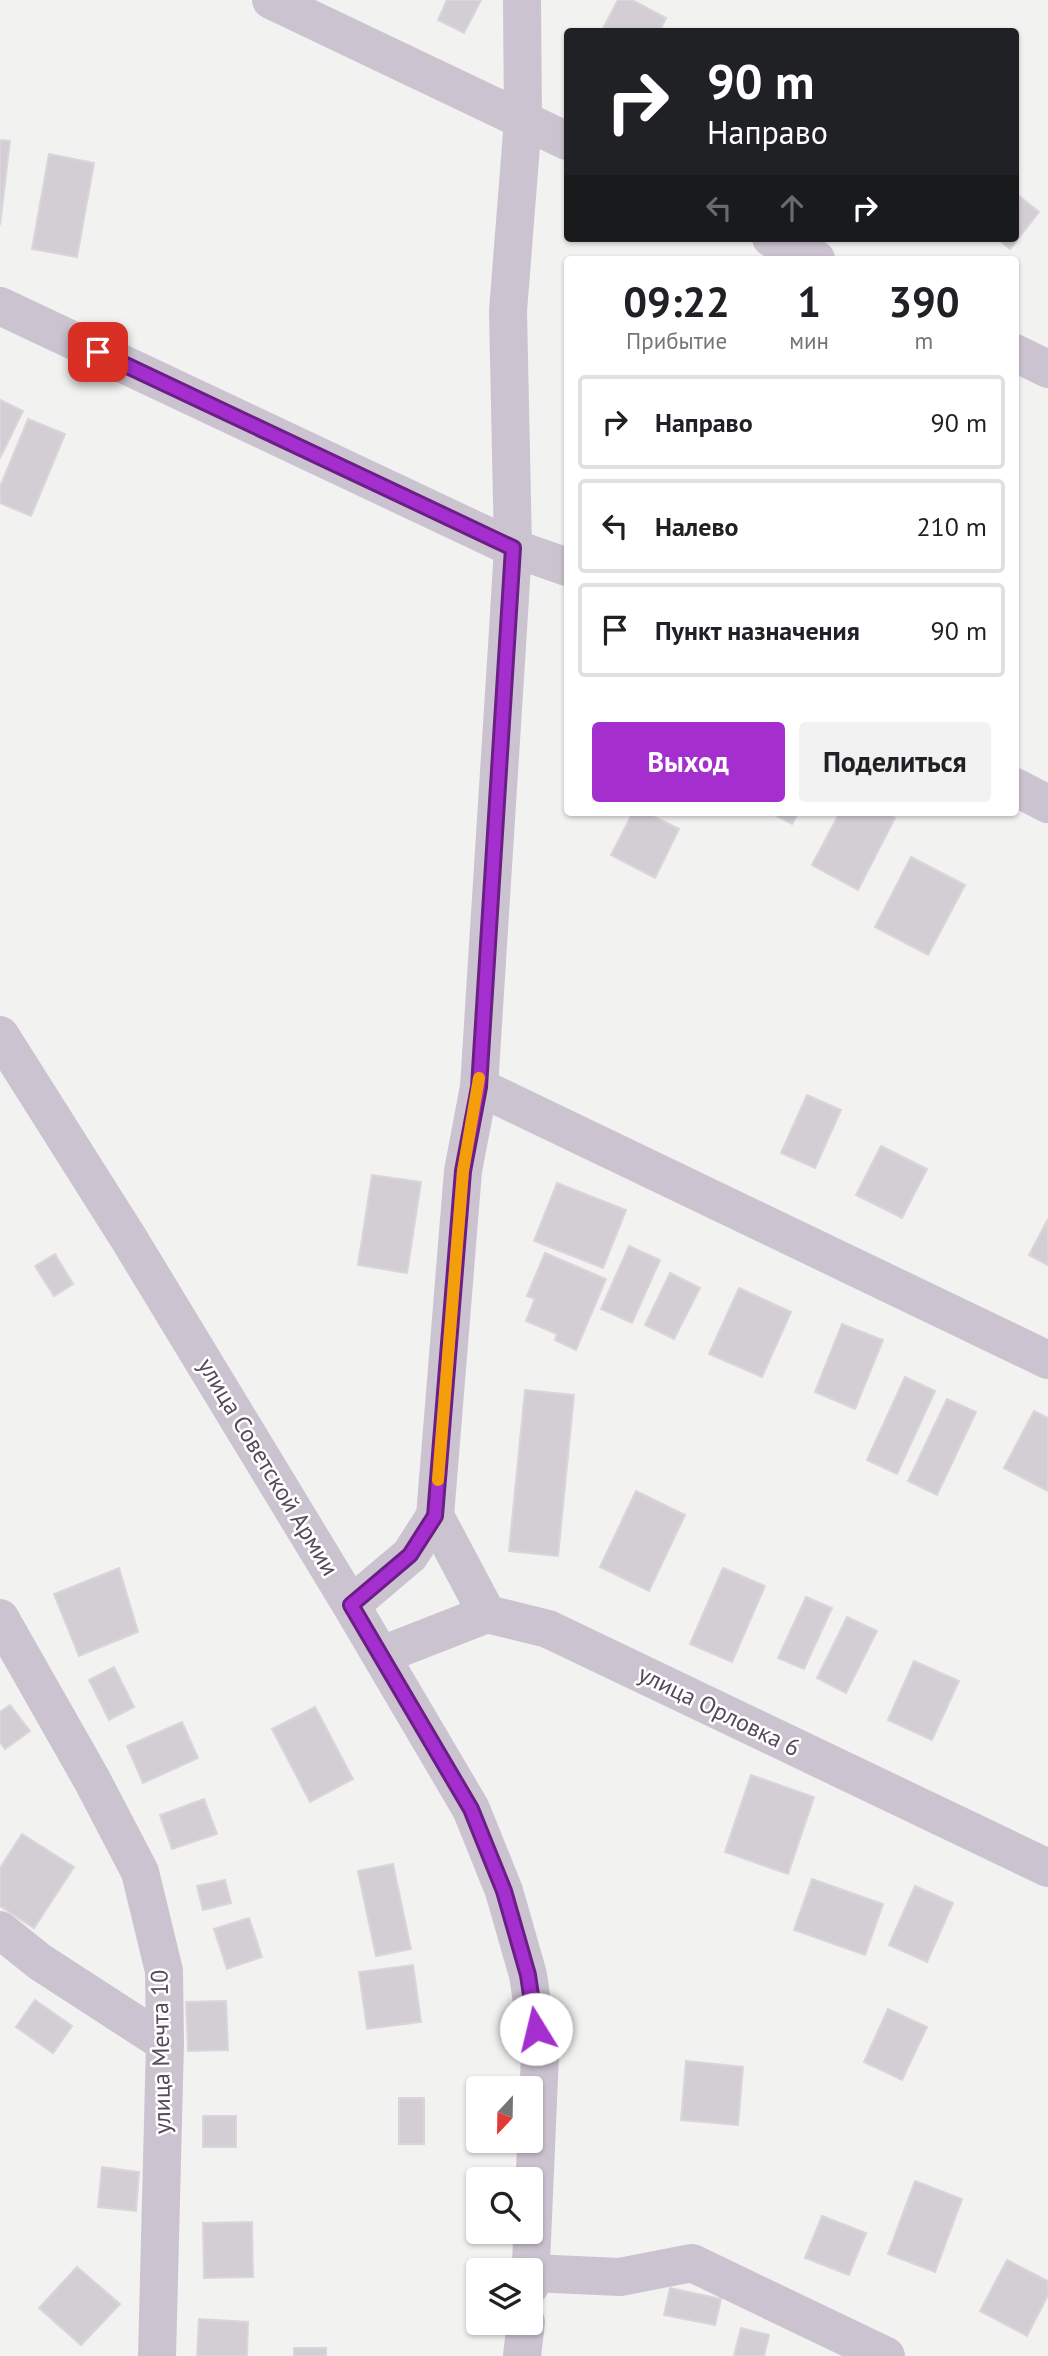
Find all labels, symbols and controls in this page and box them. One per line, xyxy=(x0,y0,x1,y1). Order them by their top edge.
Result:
text: 90 m xyxy=(707,49,814,113)
icon: right xyxy=(592,56,683,147)
text: Направо xyxy=(707,111,828,153)
icon: left xyxy=(700,189,738,227)
icon: ahead xyxy=(773,189,811,227)
icon: right xyxy=(846,189,884,227)
text: 09:22 xyxy=(623,274,730,329)
text: 1 xyxy=(797,274,821,329)
text: 390 xyxy=(888,274,960,329)
pin xyxy=(68,322,128,382)
text: Прибытие xyxy=(626,326,727,355)
text: мин xyxy=(789,326,829,355)
text: m xyxy=(915,326,933,355)
icon: arrive xyxy=(79,333,117,371)
icon: right xyxy=(596,403,634,441)
text: Направо xyxy=(655,406,753,439)
text: 90 m xyxy=(931,406,987,439)
icon: left xyxy=(596,507,634,545)
text: Налево xyxy=(655,510,739,543)
text: 210 m xyxy=(916,510,987,543)
icon: arrive xyxy=(596,611,634,649)
text: Пункт назначения xyxy=(655,614,860,647)
text: 90 m xyxy=(931,614,987,647)
button: Выход xyxy=(592,722,785,802)
button: Поделиться xyxy=(799,722,991,802)
street label: улица Советской Армии xyxy=(191,1352,346,1581)
street label: улица Орловка 6 xyxy=(633,1658,805,1763)
street label: улица Мечта 10 xyxy=(144,1970,177,2134)
position arrow xyxy=(499,1992,573,2066)
north arrow xyxy=(466,2076,542,2152)
map controls xyxy=(466,2076,543,2335)
button: search xyxy=(466,2167,543,2244)
button: layers xyxy=(466,2258,543,2335)

